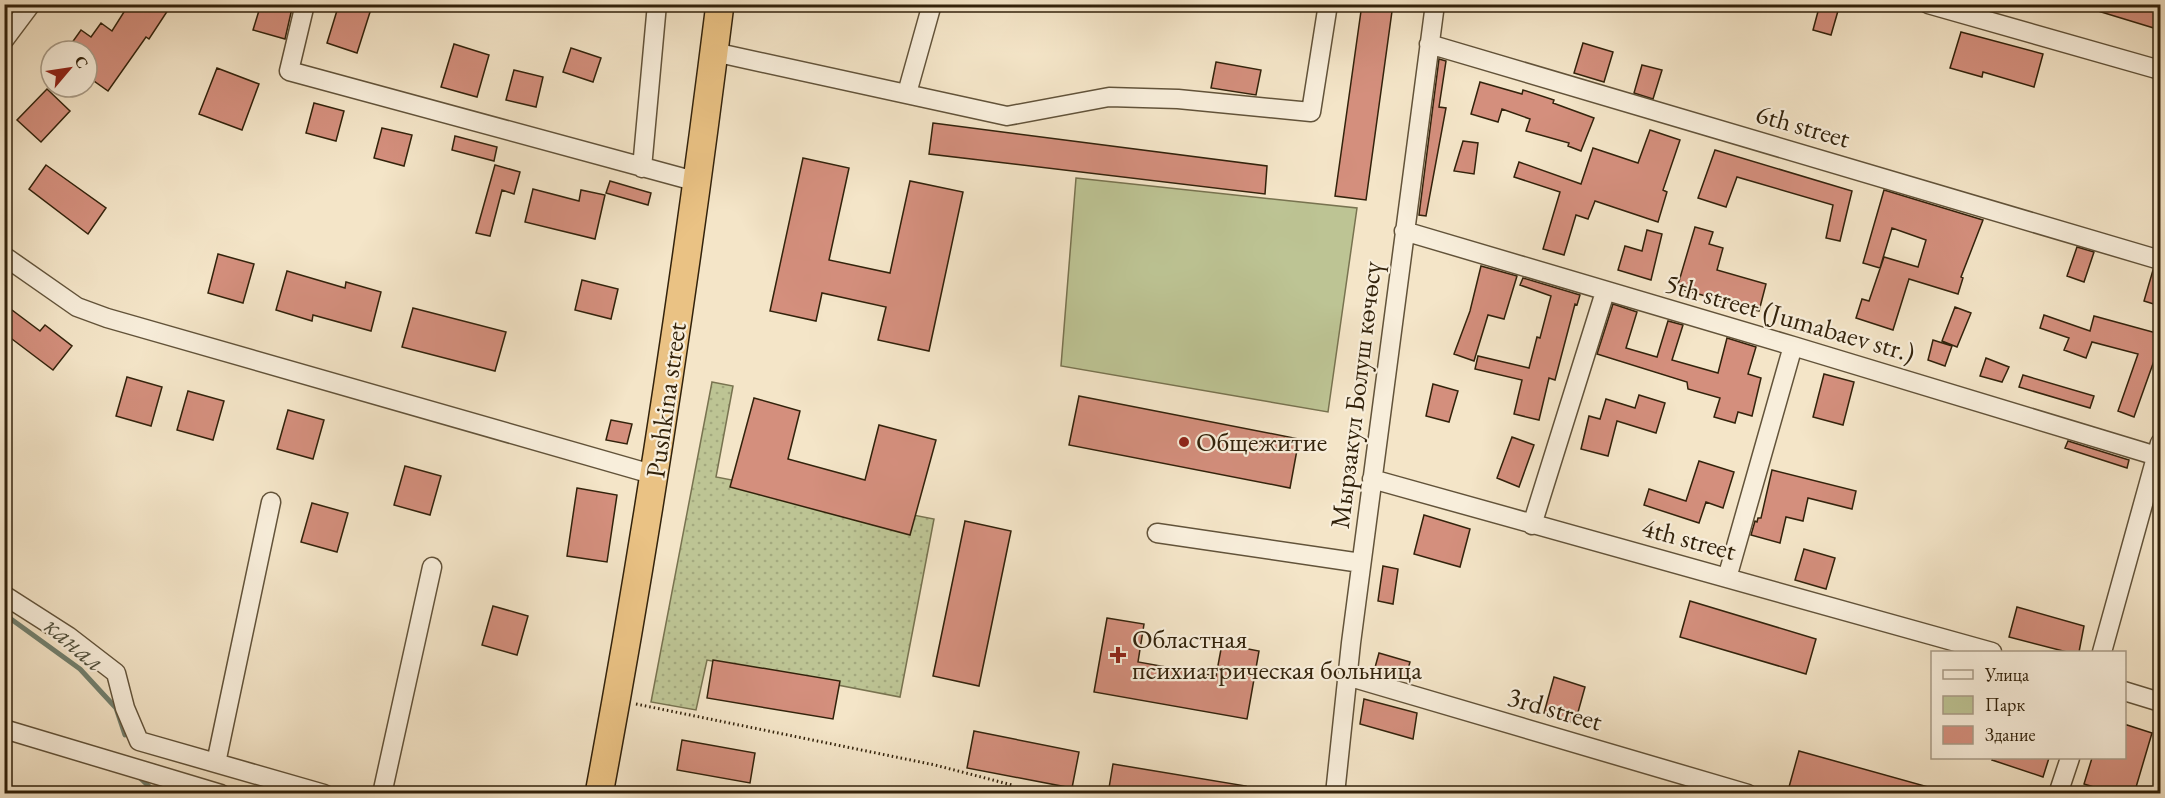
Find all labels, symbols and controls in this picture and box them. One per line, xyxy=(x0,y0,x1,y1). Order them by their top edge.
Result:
north arrow xyxy=(39,39,99,99)
text: С xyxy=(70,52,94,72)
street label: 6th street xyxy=(1752,95,1855,156)
street label: Мырзакул Болуш көчөсү xyxy=(1322,258,1389,531)
street label: 5th street (Jumabaev str.) xyxy=(1661,265,1919,370)
street label: Pushkina street xyxy=(637,319,694,480)
place label: Общежитие xyxy=(1196,424,1327,459)
marker: Общежитие xyxy=(1177,435,1191,449)
street label: 4th street xyxy=(1638,509,1741,568)
water label: канал xyxy=(37,607,113,679)
place label: Областная психиатрическая больница xyxy=(1132,621,1422,687)
marker: Областная психиатрическая больница xyxy=(1109,646,1127,664)
legend xyxy=(1931,651,2126,759)
text: Улица xyxy=(1984,663,2030,686)
street label: 3rd street xyxy=(1504,678,1607,739)
text: Парк xyxy=(1985,693,2025,716)
text: Здание xyxy=(1985,723,2035,746)

